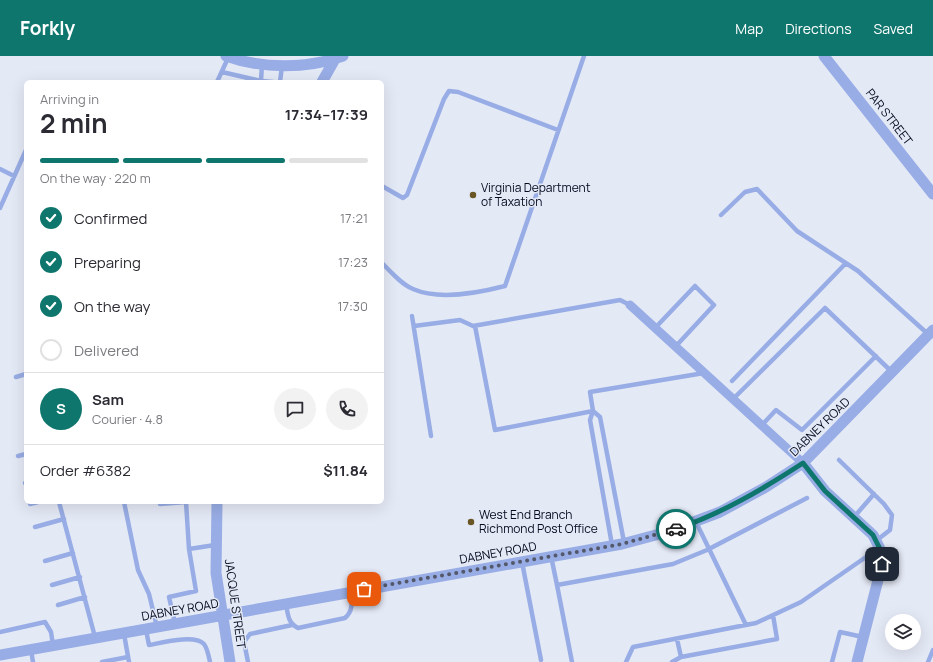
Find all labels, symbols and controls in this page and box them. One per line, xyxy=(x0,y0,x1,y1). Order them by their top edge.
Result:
text: Forkly xyxy=(20,15,75,41)
text: Map xyxy=(735,19,763,38)
text: Directions xyxy=(785,19,852,38)
text: Saved xyxy=(874,19,913,38)
street label: PAR STREET xyxy=(862,85,917,149)
text: Arriving in xyxy=(40,90,99,108)
text: 17:34–17:39 xyxy=(285,104,368,125)
text: 2 min xyxy=(40,105,108,141)
text: On the way · 220 m xyxy=(40,169,151,187)
place label: Virginia Department of Taxation xyxy=(481,179,591,210)
marker: Virginia Department of Taxation xyxy=(468,190,478,200)
icon: check xyxy=(40,207,62,229)
text: Confirmed xyxy=(74,208,147,229)
text: 17:21 xyxy=(340,209,368,227)
icon: check xyxy=(40,251,62,273)
text: Preparing xyxy=(74,252,141,273)
text: 17:23 xyxy=(338,253,368,271)
icon: check xyxy=(40,295,62,317)
text: On the way xyxy=(74,296,150,317)
text: 17:30 xyxy=(337,297,368,315)
text: Delivered xyxy=(74,340,139,361)
button: chat xyxy=(274,388,316,430)
button: phone xyxy=(326,388,368,430)
text: Sam xyxy=(92,389,124,410)
street label: DABNEY ROAD xyxy=(786,393,854,460)
text: S xyxy=(56,398,66,419)
text: Courier · 4.8 xyxy=(92,410,163,428)
text: Order #6382 xyxy=(40,460,131,481)
text: $11.84 xyxy=(323,460,368,481)
place label: West End Branch Richmond Post Office xyxy=(479,506,598,537)
courier xyxy=(656,509,696,549)
marker: West End Branch Richmond Post Office xyxy=(466,517,476,527)
icon: car xyxy=(665,518,687,540)
street label: DABNEY ROAD xyxy=(458,537,538,568)
pin xyxy=(865,547,899,581)
icon: home xyxy=(871,553,893,575)
street label: JACQUE STREET xyxy=(221,558,250,651)
pin xyxy=(347,572,381,606)
icon: bag xyxy=(353,578,375,600)
street label: DABNEY ROAD xyxy=(140,594,220,625)
map controls xyxy=(885,614,921,650)
button: layers xyxy=(885,614,921,650)

